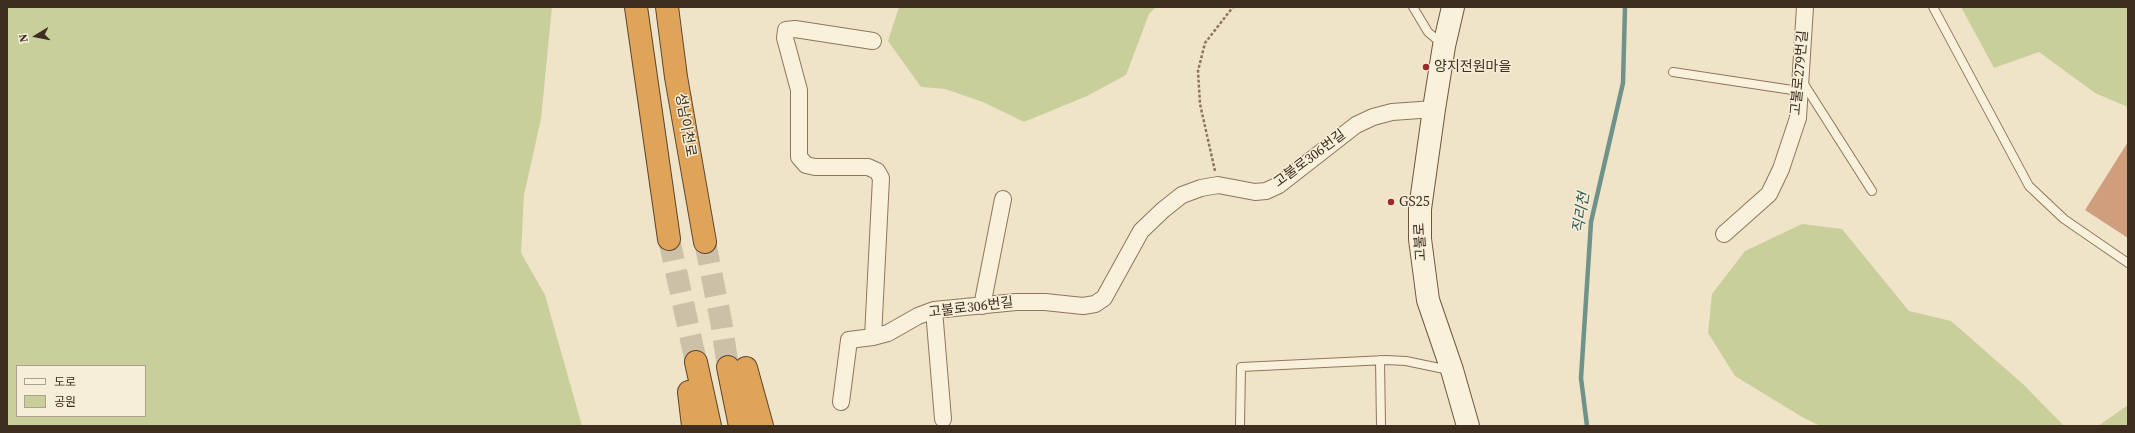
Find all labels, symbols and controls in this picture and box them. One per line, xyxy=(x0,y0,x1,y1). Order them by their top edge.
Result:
north arrow xyxy=(16,16,56,56)
street label: 고불로279번길 xyxy=(1788,30,1812,116)
text: N xyxy=(16,33,32,43)
place label: 양지전원마을 xyxy=(1434,59,1511,75)
marker: 양지전원마을 xyxy=(1421,62,1431,72)
street label: 성남이천로 xyxy=(671,92,699,158)
street label: 고불로306번길 xyxy=(1271,127,1349,191)
water label: 직리천 xyxy=(1570,191,1594,235)
place label: GS25 xyxy=(1399,194,1430,210)
marker: GS25 xyxy=(1386,197,1396,207)
street label: 고불로 xyxy=(1412,222,1430,262)
street label: 고불로306번길 xyxy=(928,294,1014,322)
legend xyxy=(16,365,146,417)
text: 도로 xyxy=(54,374,76,390)
text: 공원 xyxy=(54,394,76,410)

